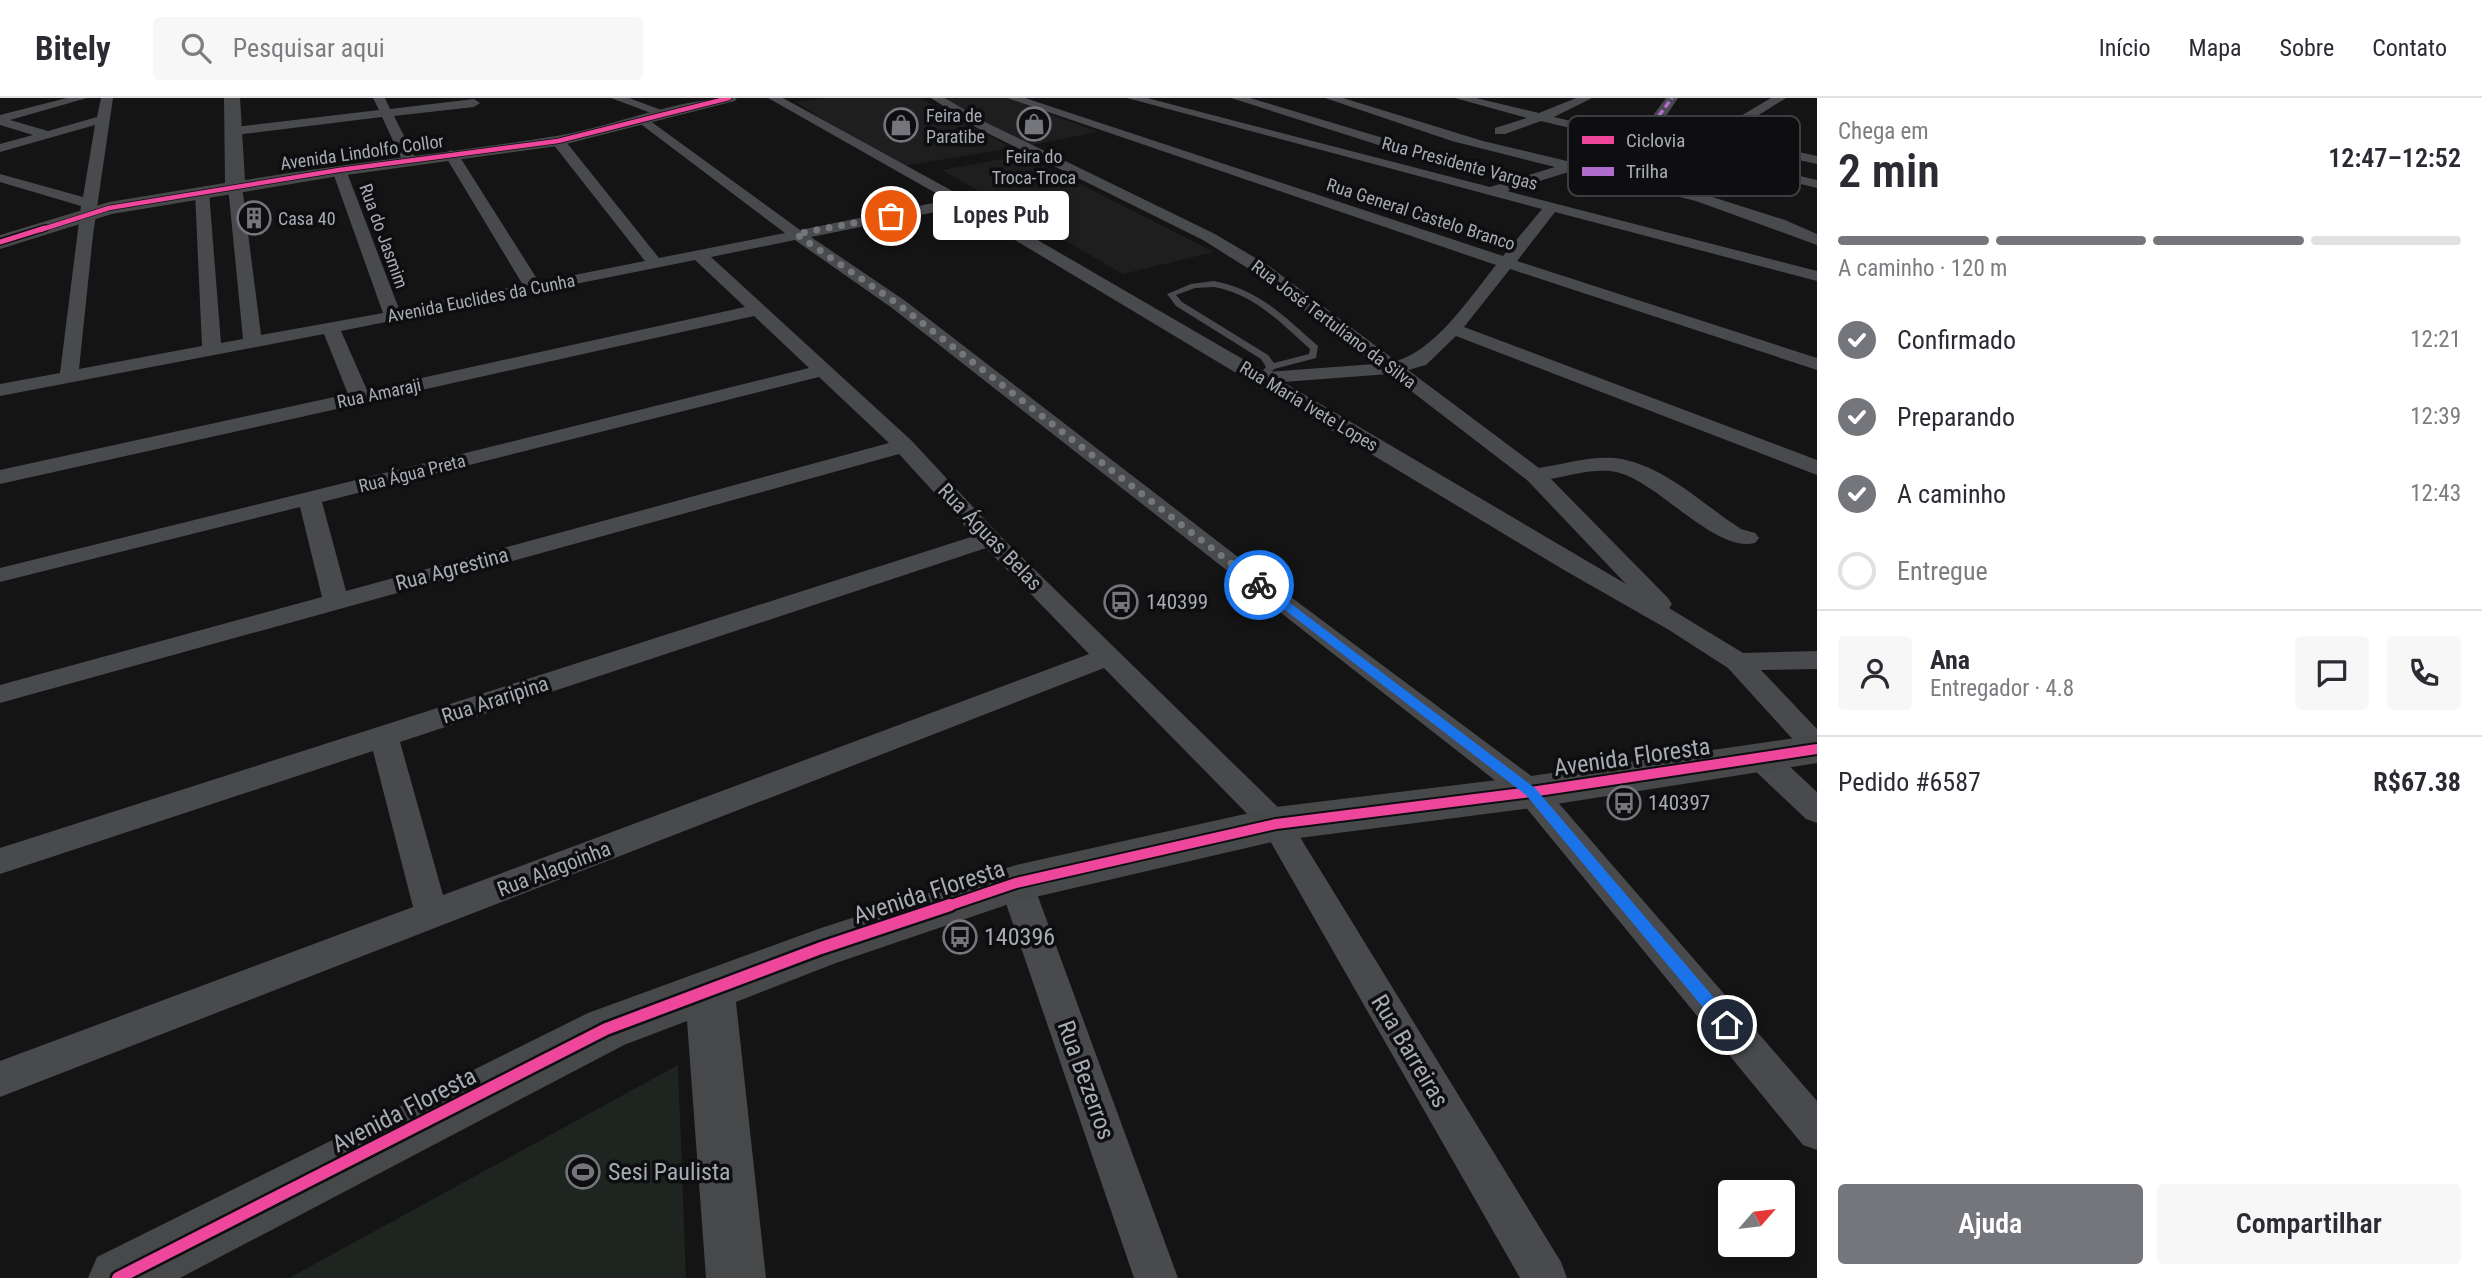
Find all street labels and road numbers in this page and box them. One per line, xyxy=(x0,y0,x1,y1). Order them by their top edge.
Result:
street label: Avenida Lindolfo Collor xyxy=(279,130,446,174)
street label: Rua Presidente Vargas xyxy=(1380,132,1540,194)
street label: Rua General Castelo Branco xyxy=(1324,174,1518,254)
street label: Rua do Jasmim xyxy=(355,181,413,291)
street label: Rua José Tertuliano da Silva xyxy=(1248,255,1420,393)
street label: Avenida Euclides da Cunha xyxy=(385,269,577,327)
street label: Rua Maria Ivete Lopes xyxy=(1236,357,1382,455)
street label: Rua Amaraji xyxy=(335,374,423,412)
street label: Rua Água Preta xyxy=(356,450,468,496)
street label: Rua Águas Belas xyxy=(933,479,1047,595)
street label: Rua Agrestina xyxy=(393,542,511,596)
street label: Rua Araripina xyxy=(439,671,551,729)
street label: Avenida Floresta xyxy=(1552,732,1712,782)
street label: Rua Alagoinha xyxy=(494,836,614,902)
street label: Avenida Floresta xyxy=(850,854,1008,930)
street label: Rua Barreiras xyxy=(1365,990,1455,1112)
street label: Rua Bezerros xyxy=(1052,1017,1120,1143)
street label: Avenida Floresta xyxy=(327,1062,481,1158)

